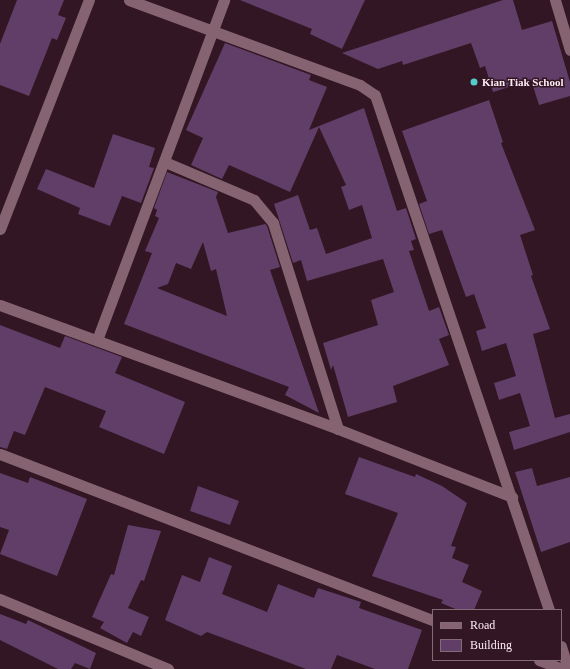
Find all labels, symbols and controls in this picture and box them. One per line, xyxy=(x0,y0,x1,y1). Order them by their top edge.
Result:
place label: Kian Tiak School xyxy=(482,75,564,89)
marker: Kian Tiak School xyxy=(469,77,479,87)
legend xyxy=(432,609,562,661)
text: Road xyxy=(470,618,495,632)
text: Building xyxy=(470,638,512,652)

